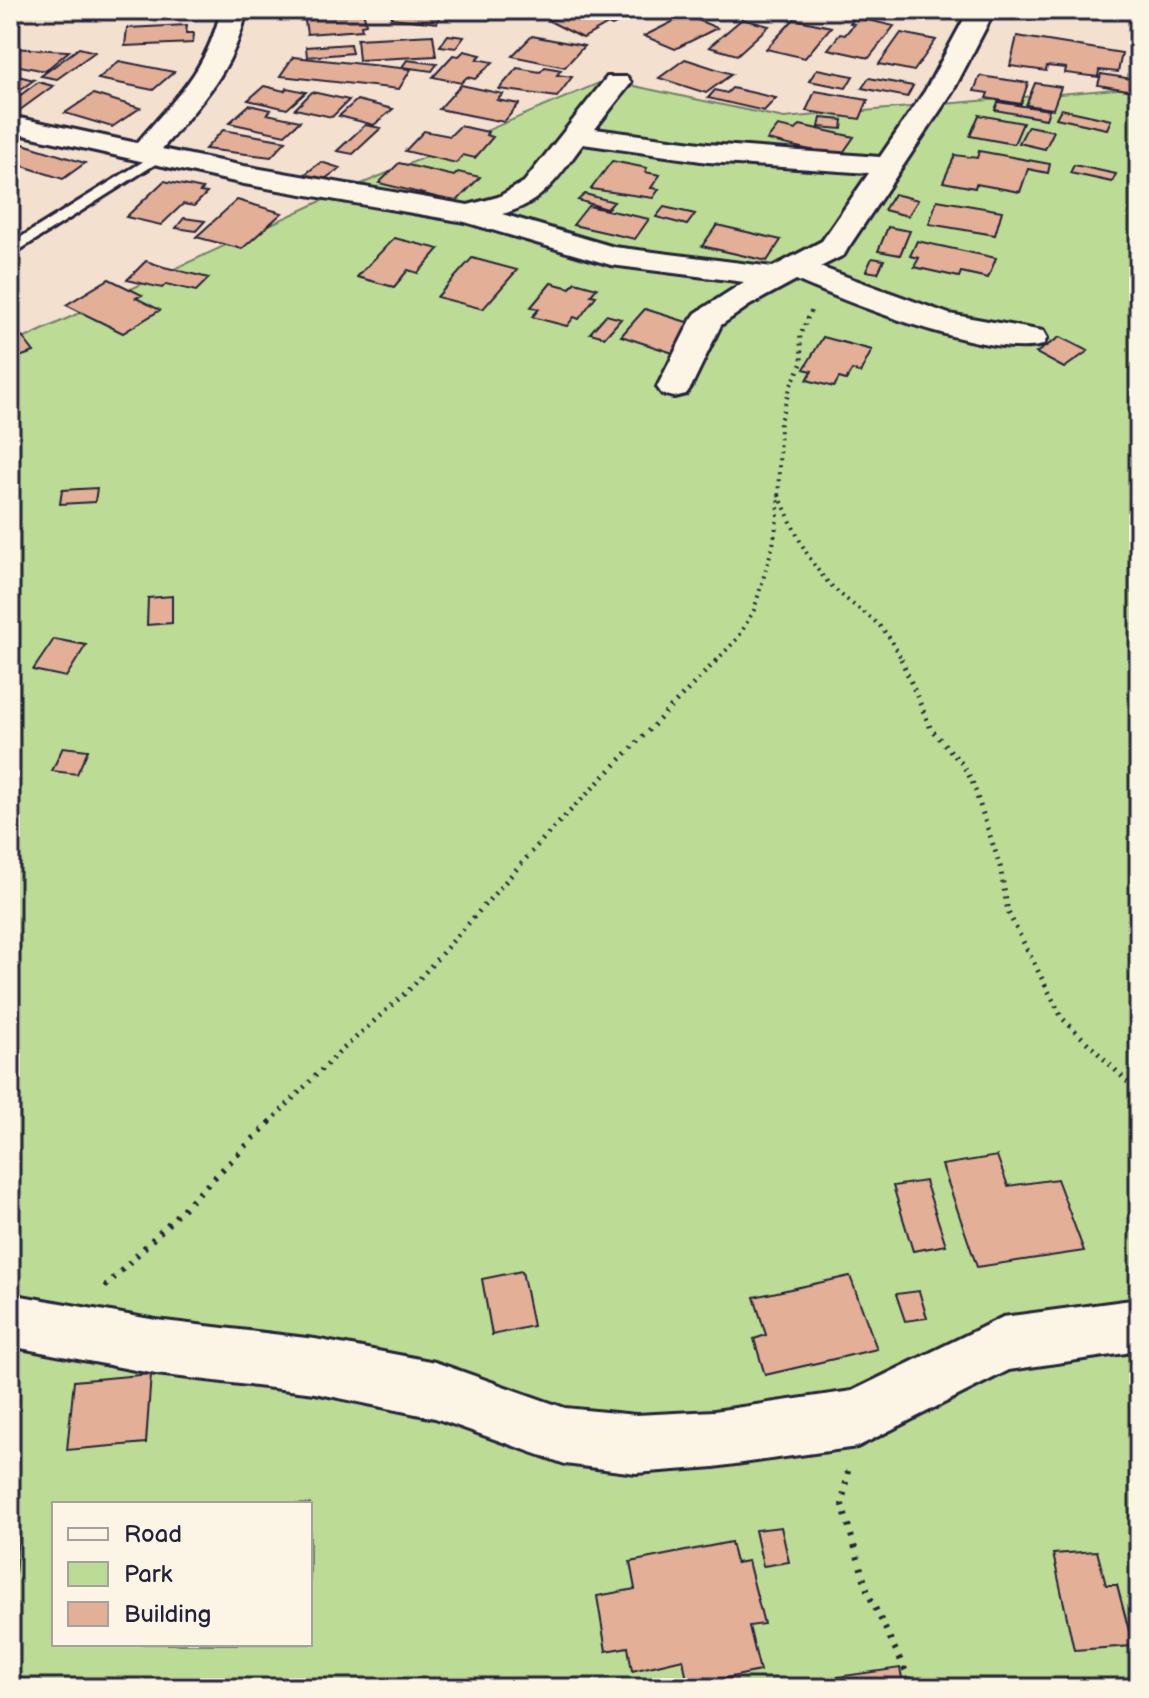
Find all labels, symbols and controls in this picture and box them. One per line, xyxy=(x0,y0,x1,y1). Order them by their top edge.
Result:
legend xyxy=(52,1502,312,1646)
text: Road xyxy=(124,1520,182,1549)
text: Park xyxy=(124,1560,172,1589)
text: Building xyxy=(124,1600,211,1629)

